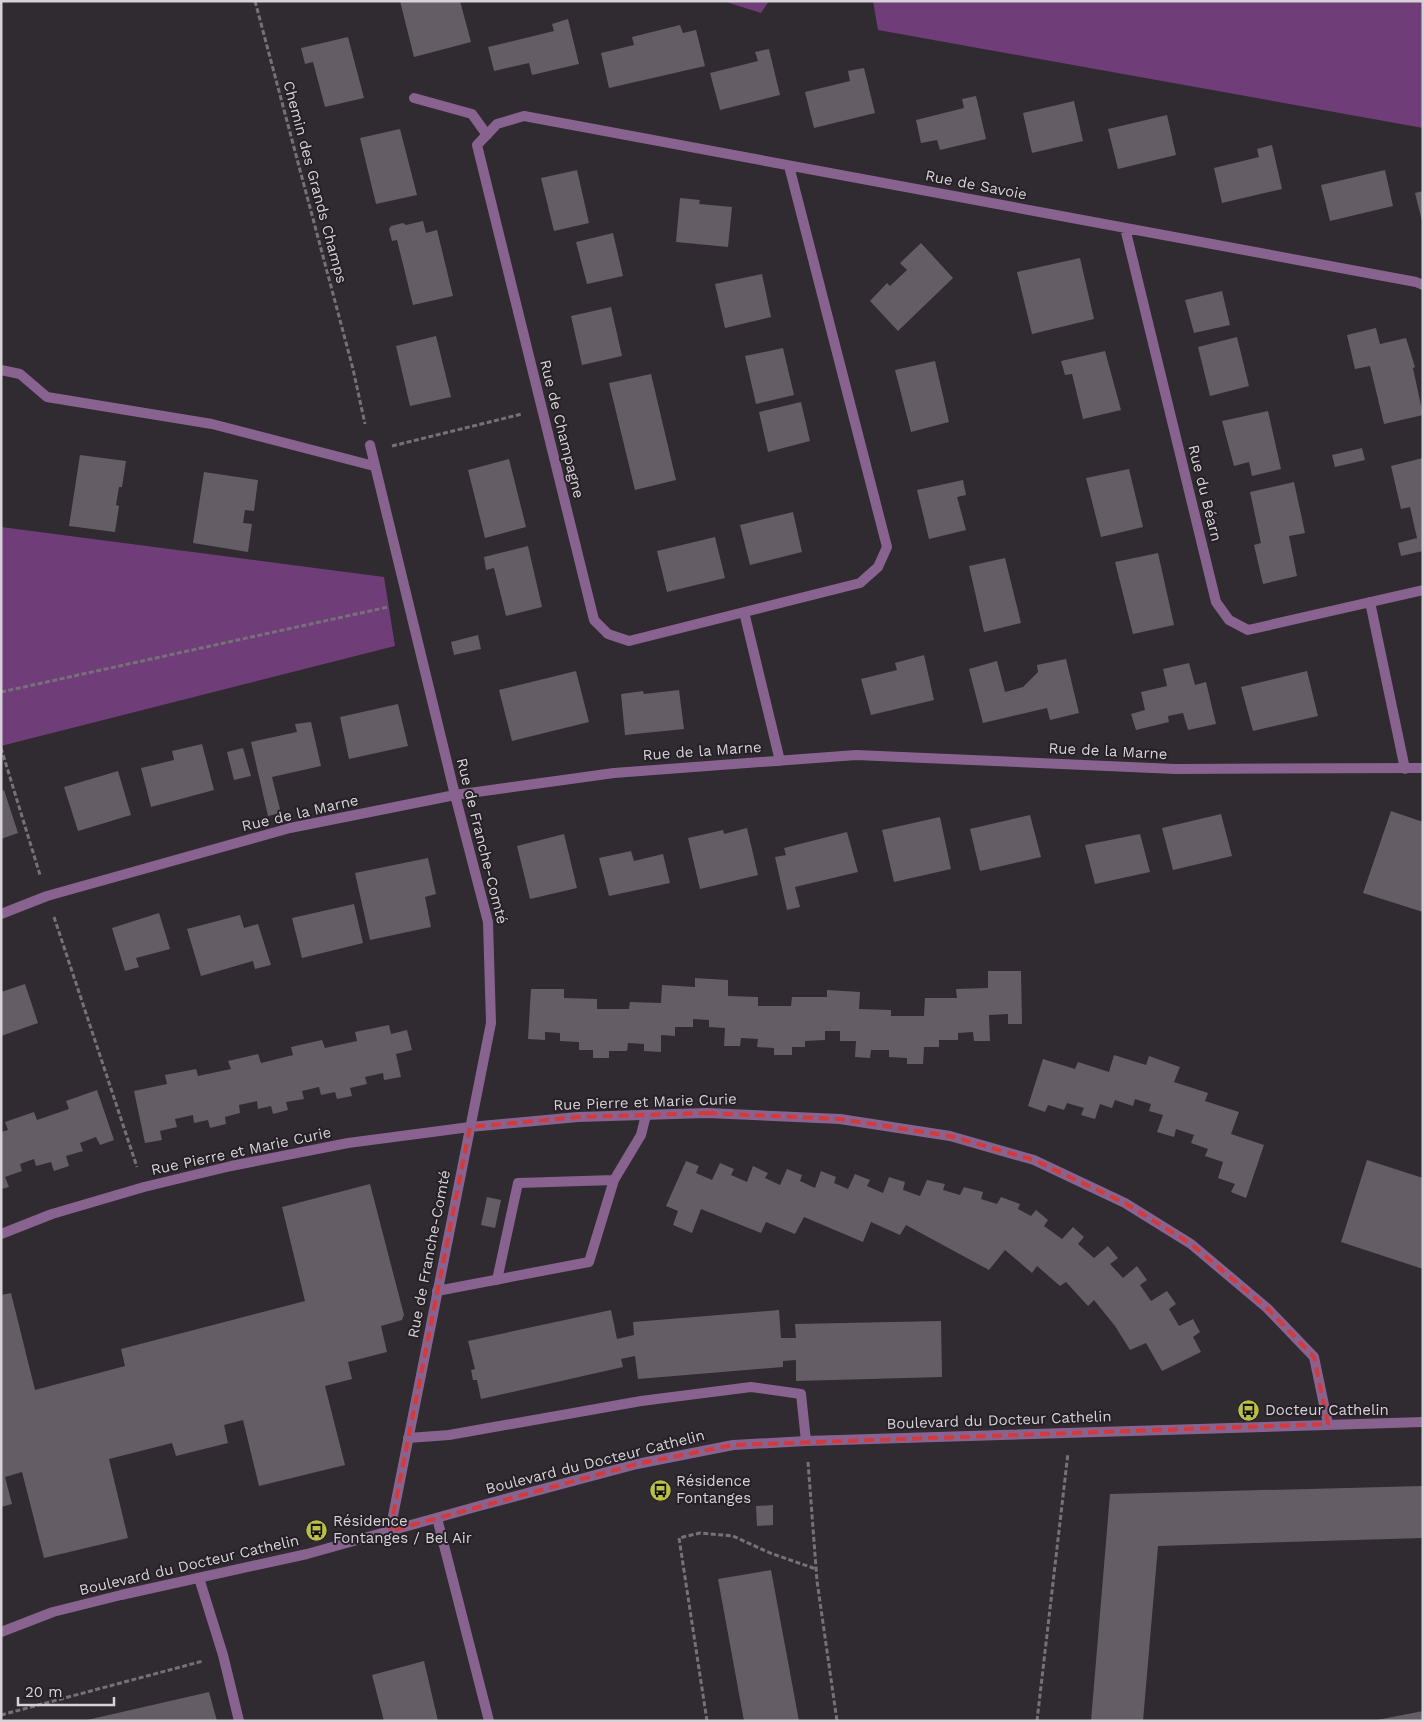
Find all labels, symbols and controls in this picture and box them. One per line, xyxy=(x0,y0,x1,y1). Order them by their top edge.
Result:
street label: Chemin des Grands Champs xyxy=(279,79,351,285)
street label: Rue de Savoie xyxy=(924,166,1028,204)
street label: Rue de Champagne xyxy=(536,358,588,500)
street label: Rue du Béarn xyxy=(1184,443,1226,543)
street label: Rue de la Marne xyxy=(642,738,762,764)
street label: Rue de la Marne xyxy=(1048,739,1168,763)
street label: Rue de Franche-Comté xyxy=(453,756,511,926)
street label: Rue de la Marne xyxy=(240,791,360,835)
street label: Rue Pierre et Marie Curie xyxy=(553,1090,737,1114)
street label: Rue Pierre et Marie Curie xyxy=(149,1123,333,1179)
street label: Rue de Franche-Comté xyxy=(404,1169,454,1339)
bus stop icon: Docteur Cathelin xyxy=(1237,1398,1261,1422)
place label: Docteur Cathelin xyxy=(1265,1401,1389,1419)
street label: Boulevard du Docteur Cathelin xyxy=(886,1407,1112,1433)
street label: Boulevard du Docteur Cathelin xyxy=(484,1426,706,1498)
place label: Résidence Fontanges xyxy=(676,1472,751,1507)
bus stop icon: Résidence Fontanges xyxy=(648,1478,672,1502)
place label: Résidence Fontanges / Bel Air xyxy=(333,1512,472,1547)
bus stop icon: Résidence Fontanges / Bel Air xyxy=(305,1518,329,1542)
street label: Boulevard du Docteur Cathelin xyxy=(77,1531,301,1599)
scale bar xyxy=(18,1674,114,1706)
text: 20 m xyxy=(25,1683,63,1701)

